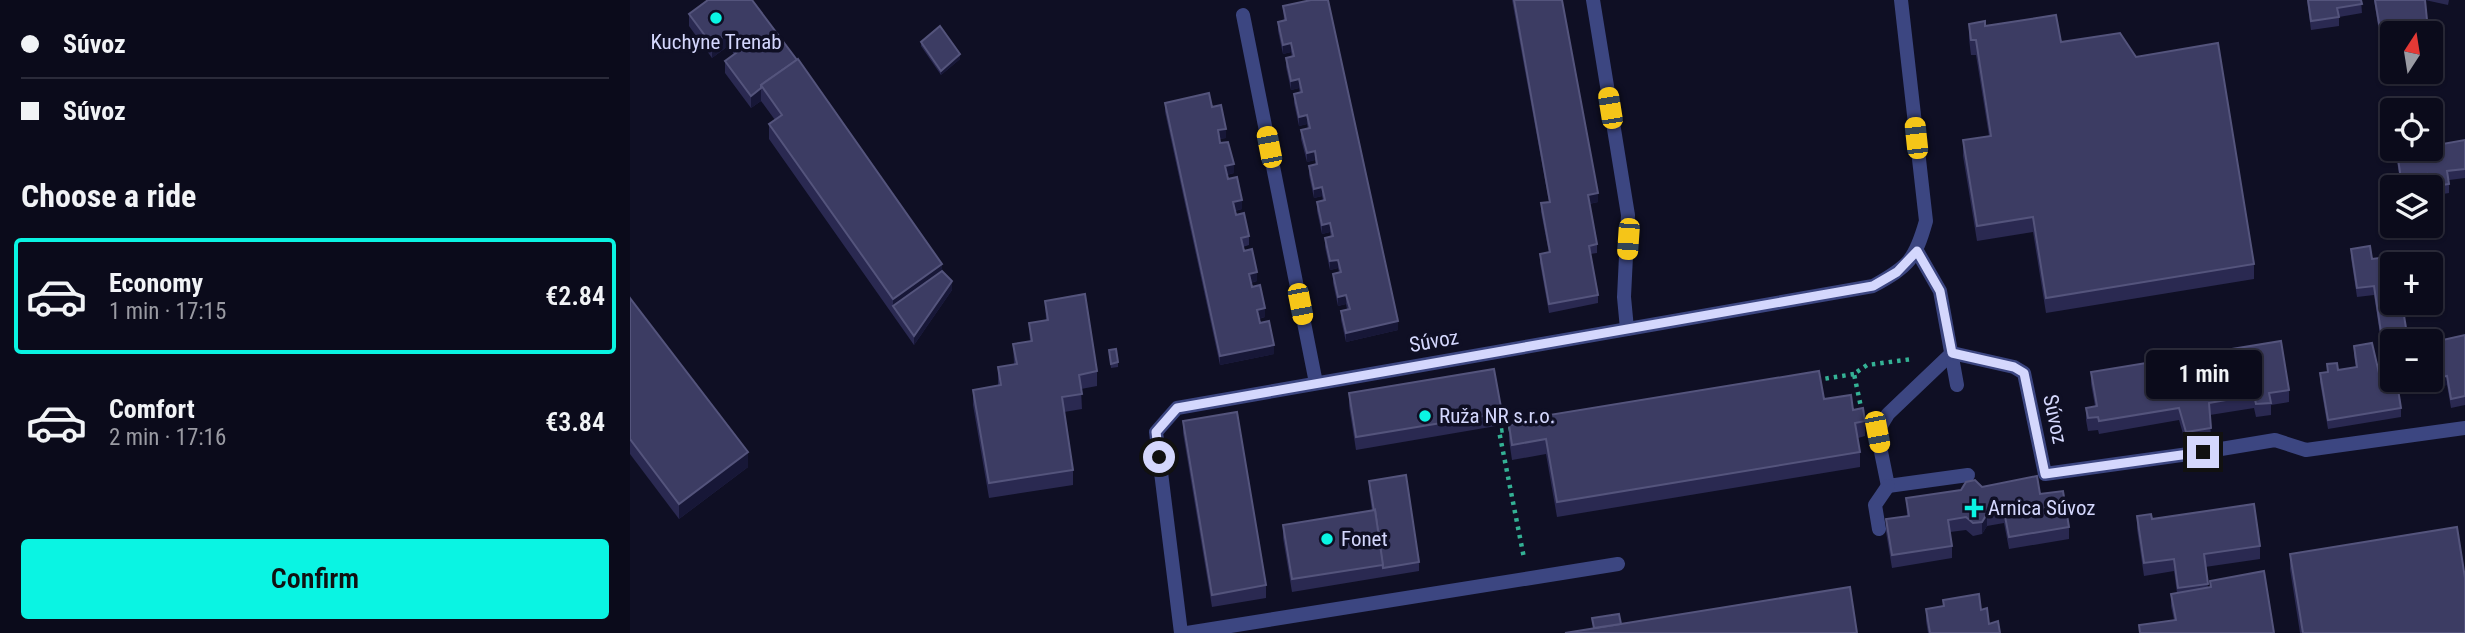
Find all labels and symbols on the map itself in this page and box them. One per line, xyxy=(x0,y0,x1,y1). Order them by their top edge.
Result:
marker: Kuchyne Trenab xyxy=(708,10,724,26)
north arrow xyxy=(2380,21,2443,84)
place label: Kuchyne Trenab xyxy=(650,30,782,54)
car xyxy=(1597,86,1624,130)
car xyxy=(1904,116,1929,160)
car xyxy=(1255,124,1284,170)
car xyxy=(1617,217,1640,261)
car xyxy=(1286,281,1315,327)
street label: Súvoz xyxy=(1408,325,1460,357)
callout: 1 min xyxy=(2145,350,2261,400)
street label: Súvoz xyxy=(2038,392,2072,446)
place label: Ruža NR s.r.o. xyxy=(1439,404,1555,428)
marker: Ruža NR s.r.o. xyxy=(1417,408,1433,424)
car xyxy=(1863,409,1892,455)
route end xyxy=(2187,436,2219,468)
route start xyxy=(1143,441,1175,473)
place label: Arnica Súvoz xyxy=(1988,496,2096,520)
marker: Arnica Súvoz xyxy=(1966,500,1982,516)
place label: Fonet xyxy=(1341,527,1388,551)
marker: Fonet xyxy=(1319,531,1335,547)

